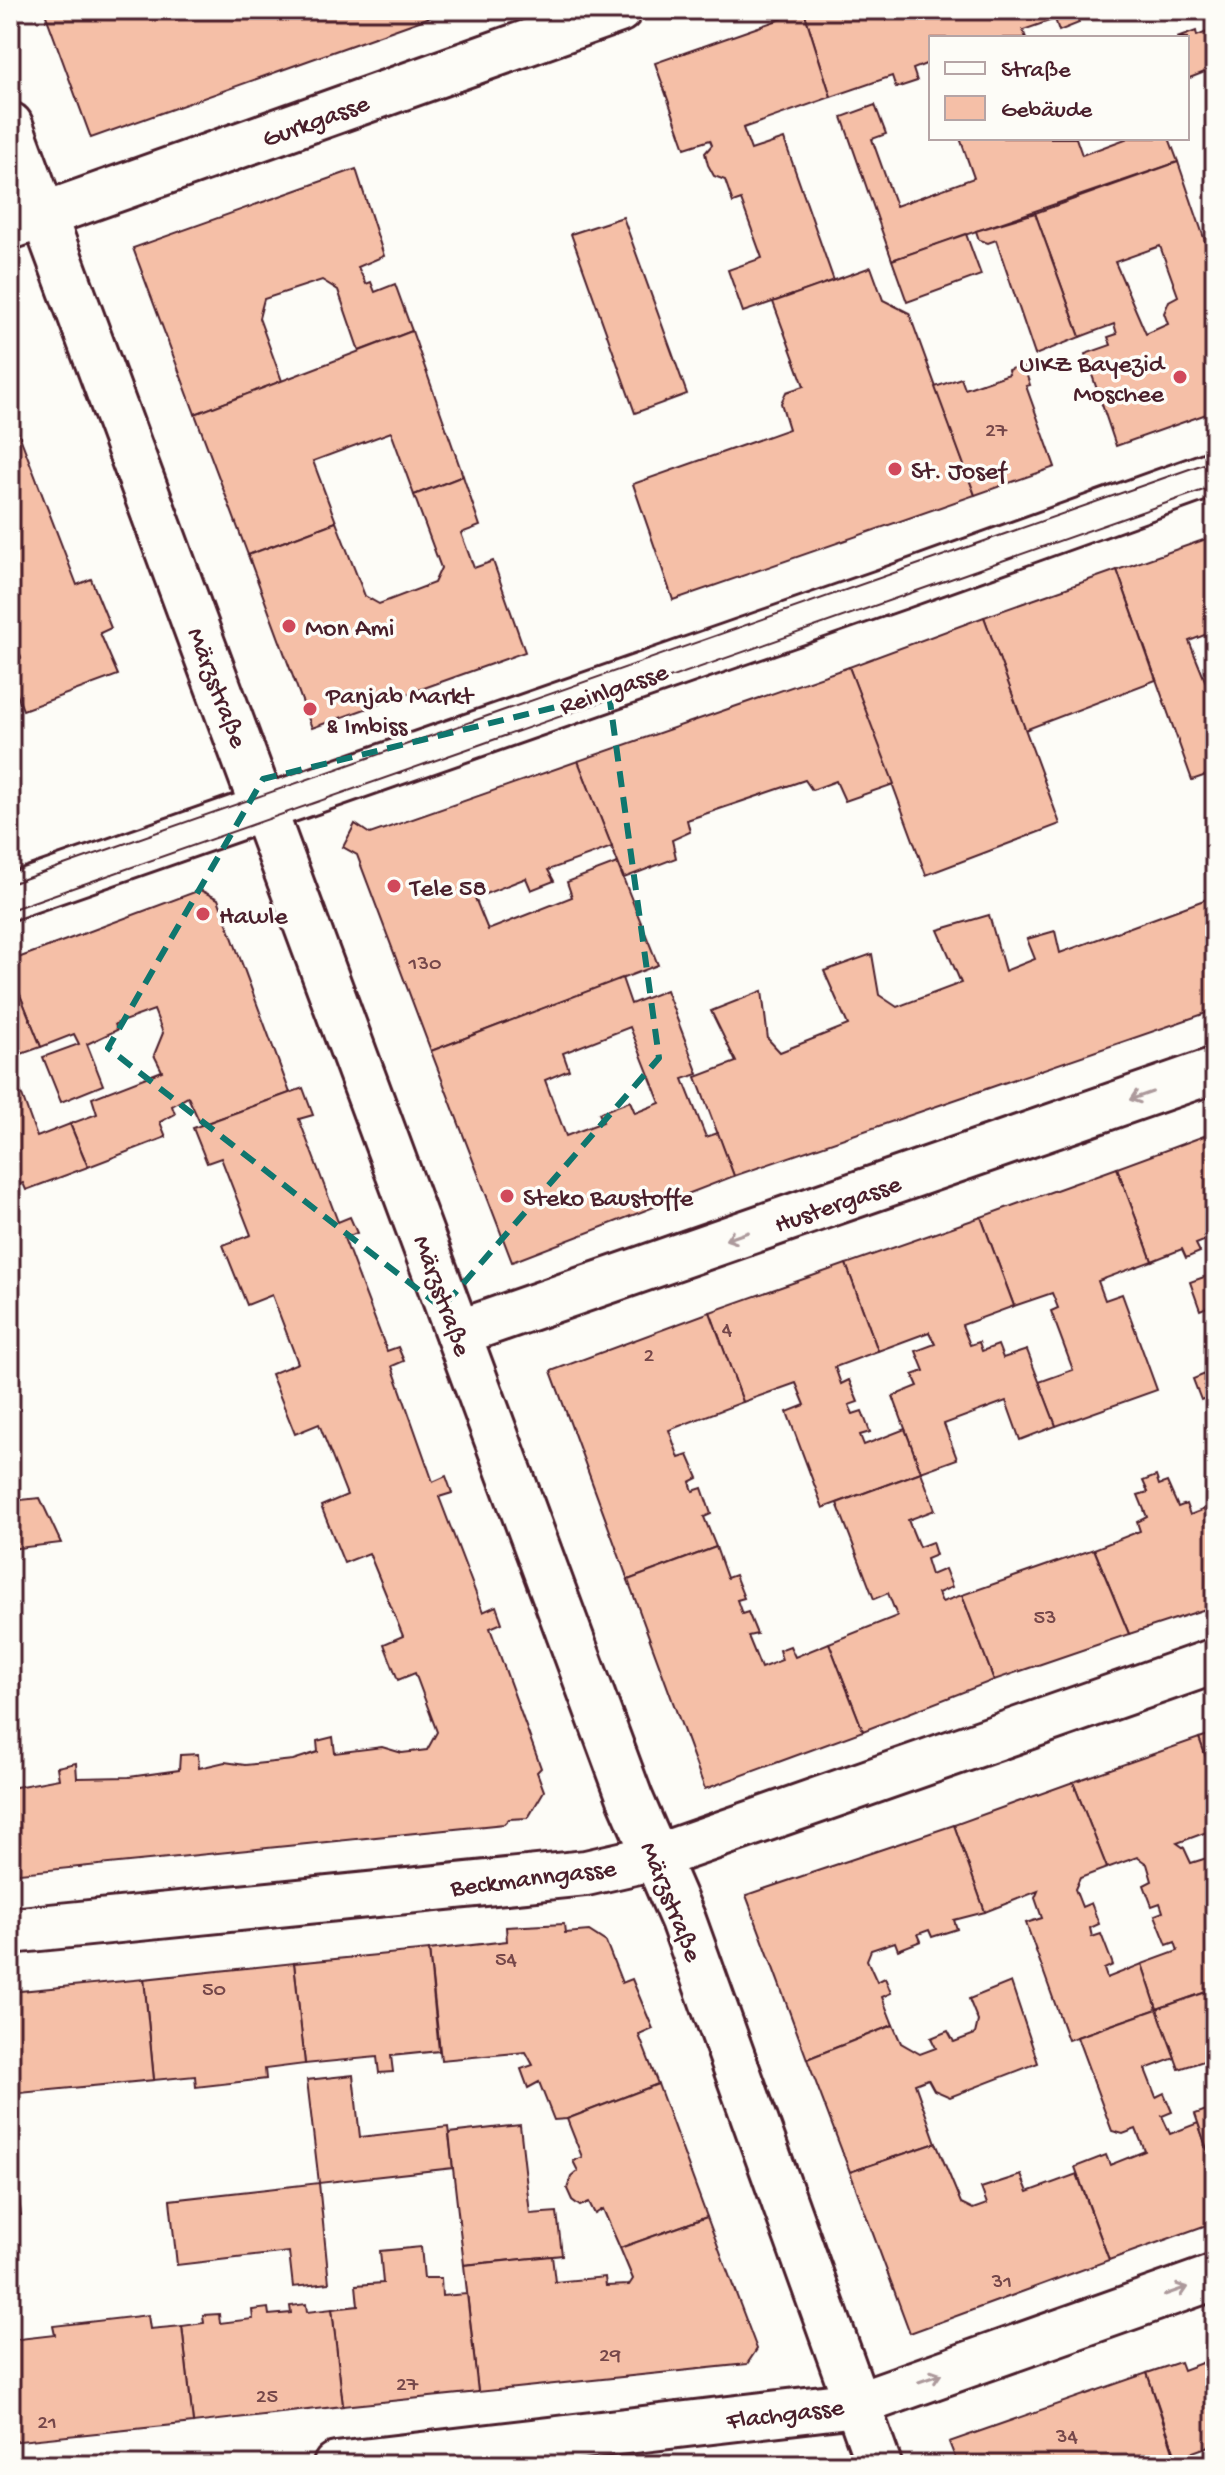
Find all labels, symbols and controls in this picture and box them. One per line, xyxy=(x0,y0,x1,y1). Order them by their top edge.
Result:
legend xyxy=(929,36,1189,140)
text: Straße xyxy=(1001,57,1071,86)
street label: Gurkgasse xyxy=(259,89,375,157)
text: Gebäude xyxy=(1001,97,1093,126)
place label: UIKZ Bayezid Moschee xyxy=(1019,351,1166,412)
marker: UIKZ Bayezid Moschee xyxy=(1171,368,1189,386)
house number: 27 xyxy=(985,419,1008,445)
place label: St. Josef xyxy=(911,458,1008,489)
marker: St. Josef xyxy=(886,460,904,478)
place label: Mon Ami xyxy=(305,615,394,646)
marker: Mon Ami xyxy=(280,617,298,635)
street label: Märzstraße xyxy=(178,624,252,754)
street label: Reinlgasse xyxy=(556,658,673,724)
place label: Panjab Markt & Imbiss xyxy=(325,683,475,744)
marker: Panjab Markt & Imbiss xyxy=(301,700,319,718)
place label: Tele 58 xyxy=(408,875,487,906)
marker: Tele 58 xyxy=(385,877,403,895)
place label: Hawle xyxy=(219,903,288,934)
marker: Hawle xyxy=(194,905,212,923)
house number: 130 xyxy=(408,952,441,978)
one-way arrow xyxy=(1130,1090,1154,1104)
street label: Hustergasse xyxy=(771,1170,906,1242)
place label: Steko Baustoffe xyxy=(523,1185,694,1216)
marker: Steko Baustoffe xyxy=(498,1187,516,1205)
one-way arrow xyxy=(725,1230,750,1245)
street label: Märzstraße xyxy=(404,1232,476,1362)
house number: 4 xyxy=(722,1318,733,1344)
house number: 2 xyxy=(644,1344,655,1370)
house number: 53 xyxy=(1034,1606,1057,1632)
street label: Märzstraße xyxy=(631,1838,707,1968)
street label: Beckmanngasse xyxy=(448,1855,619,1906)
house number: 54 xyxy=(495,1948,518,1974)
house number: 50 xyxy=(202,1978,226,2004)
house number: 31 xyxy=(991,2270,1012,2296)
one-way arrow xyxy=(1163,2283,1188,2298)
house number: 29 xyxy=(599,2344,621,2370)
one-way arrow xyxy=(918,2369,943,2384)
house number: 27 xyxy=(396,2373,419,2399)
house number: 25 xyxy=(256,2385,278,2411)
street label: Flachgasse xyxy=(724,2394,847,2439)
house number: 21 xyxy=(37,2411,57,2437)
house number: 34 xyxy=(1055,2425,1079,2451)

